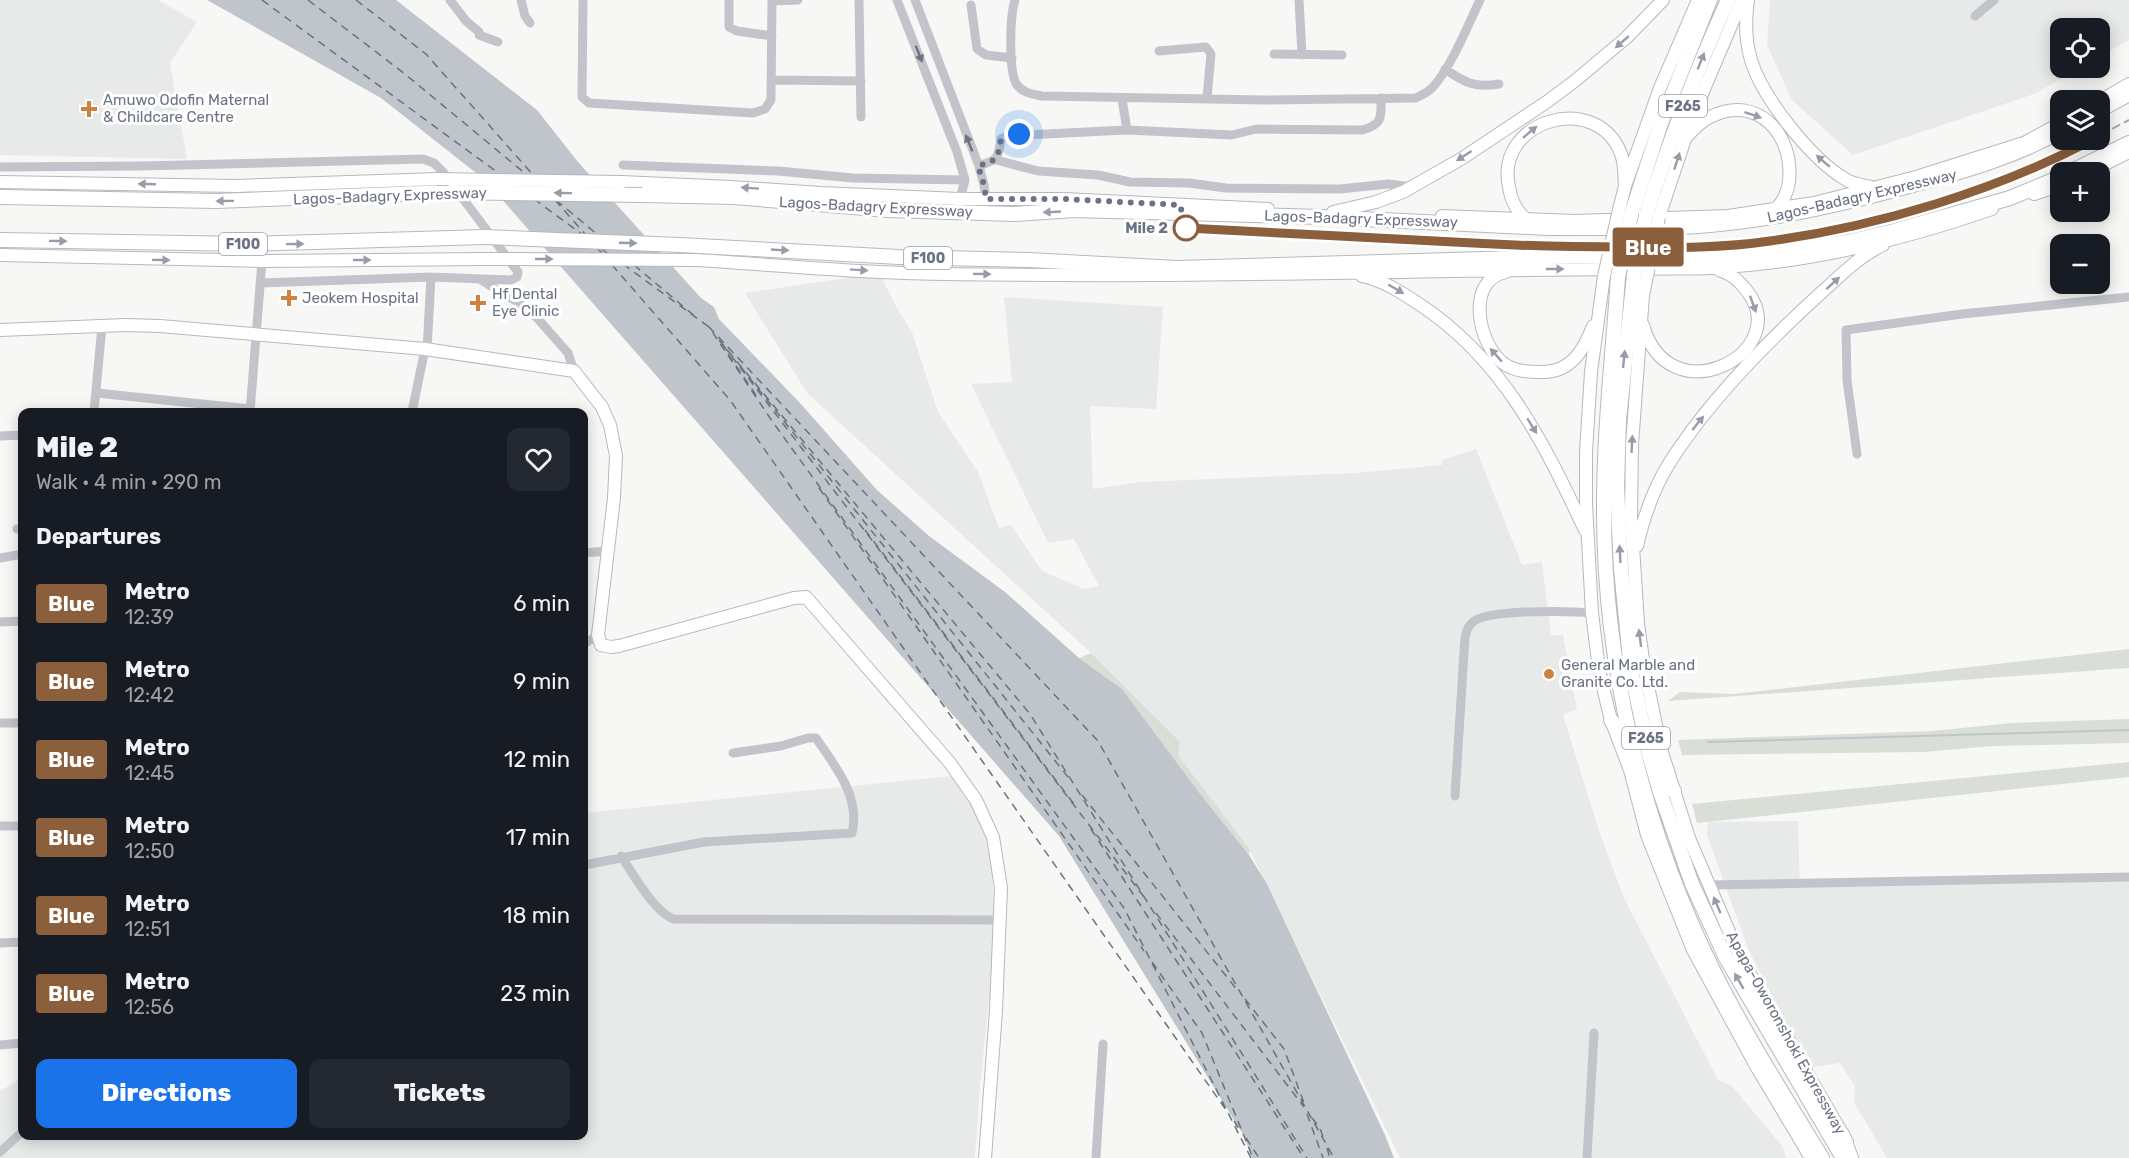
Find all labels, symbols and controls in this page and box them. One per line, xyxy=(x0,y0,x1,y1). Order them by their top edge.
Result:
map controls xyxy=(2050,18,2110,294)
button: locate xyxy=(2050,18,2110,78)
one-way arrow xyxy=(1615,35,1630,48)
one-way arrow xyxy=(915,45,925,63)
one-way arrow xyxy=(1696,52,1706,70)
button: layers xyxy=(2050,90,2110,150)
place label: Amuwo Odofin Maternal & Childcare Centre xyxy=(103,91,269,126)
road number: F265 xyxy=(1659,95,1707,117)
marker: Amuwo Odofin Maternal & Childcare Centre xyxy=(80,100,98,118)
one-way arrow xyxy=(1745,110,1763,120)
your location xyxy=(1004,119,1034,149)
one-way arrow xyxy=(1522,125,1538,138)
one-way arrow xyxy=(964,134,974,152)
one-way arrow xyxy=(1456,151,1472,162)
one-way arrow xyxy=(1673,152,1682,170)
one-way arrow xyxy=(1816,155,1831,168)
button: + xyxy=(2050,162,2110,222)
street label: Lagos-Badagry Expressway xyxy=(1765,165,1959,227)
one-way arrow xyxy=(138,180,157,189)
one-way arrow xyxy=(741,183,760,193)
street label: Lagos-Badagry Expressway xyxy=(293,184,487,208)
one-way arrow xyxy=(553,189,572,198)
street label: Lagos-Badagry Expressway xyxy=(779,193,973,221)
one-way arrow xyxy=(215,196,234,206)
one-way arrow xyxy=(1042,207,1061,216)
street label: Lagos-Badagry Expressway xyxy=(1264,207,1458,231)
marker: Mile 2 xyxy=(1173,215,1199,241)
place label: Mile 2 xyxy=(1125,219,1168,237)
line badge: Blue xyxy=(1606,228,1690,266)
road number: F100 xyxy=(219,233,267,255)
button: − xyxy=(2050,234,2110,294)
text: Blue xyxy=(1625,235,1671,260)
one-way arrow xyxy=(49,237,68,246)
one-way arrow xyxy=(618,238,637,247)
one-way arrow xyxy=(286,239,305,248)
one-way arrow xyxy=(771,246,790,255)
road number: F100 xyxy=(904,247,952,269)
one-way arrow xyxy=(534,254,553,264)
one-way arrow xyxy=(151,255,170,265)
one-way arrow xyxy=(353,255,372,265)
one-way arrow xyxy=(1545,264,1564,274)
one-way arrow xyxy=(850,266,869,275)
one-way arrow xyxy=(972,269,991,279)
one-way arrow xyxy=(1825,276,1840,290)
one-way arrow xyxy=(1388,284,1404,295)
place label: Hf Dental Eye Clinic xyxy=(492,285,559,320)
marker: Jeokem Hospital xyxy=(280,289,298,307)
place label: Jeokem Hospital xyxy=(302,289,419,307)
marker: Hf Dental Eye Clinic xyxy=(469,294,487,312)
one-way arrow xyxy=(1749,295,1759,313)
one-way arrow xyxy=(1490,348,1503,363)
one-way arrow xyxy=(1619,350,1629,369)
one-way arrow xyxy=(1691,416,1704,431)
one-way arrow xyxy=(1526,418,1537,434)
button: heart xyxy=(507,428,570,491)
text: Mile 2 xyxy=(36,431,118,464)
one-way arrow xyxy=(1628,434,1637,453)
text: Walk · 4 min · 290 m xyxy=(36,470,221,494)
text: Departures xyxy=(36,523,161,550)
one-way arrow xyxy=(1616,544,1625,563)
text: Metro xyxy=(125,578,190,605)
text: 6 min xyxy=(513,590,570,617)
text: Blue xyxy=(48,591,95,616)
text: 12:39 xyxy=(125,605,174,629)
one-way arrow xyxy=(1635,629,1645,648)
text: Metro xyxy=(125,656,190,683)
place label: General Marble and Granite Co. Ltd. xyxy=(1561,656,1695,691)
marker: General Marble and Granite Co. Ltd. xyxy=(1542,667,1556,681)
text: 9 min xyxy=(513,668,570,695)
text: Blue xyxy=(48,669,95,694)
text: 12:42 xyxy=(125,683,174,707)
road number: F265 xyxy=(1622,727,1670,749)
text: Metro xyxy=(125,734,190,761)
text: 12 min xyxy=(504,746,570,773)
text: Blue xyxy=(48,747,95,772)
text: 12:45 xyxy=(125,761,174,785)
text: Metro xyxy=(125,812,190,839)
text: 17 min xyxy=(506,824,570,851)
text: Blue xyxy=(48,825,95,850)
text: 12:50 xyxy=(125,839,175,863)
text: Metro xyxy=(125,890,190,917)
one-way arrow xyxy=(1712,897,1721,914)
text: 18 min xyxy=(503,902,570,929)
text: Blue xyxy=(48,903,95,928)
text: 12:51 xyxy=(125,917,170,941)
street label: Apapa-Oworonshoki Expressway xyxy=(1723,928,1849,1138)
text: Metro xyxy=(125,968,190,995)
one-way arrow xyxy=(1733,973,1744,989)
text: 23 min xyxy=(500,980,570,1007)
text: Blue xyxy=(48,981,95,1006)
text: 12:56 xyxy=(125,995,174,1019)
button: Directions xyxy=(36,1059,297,1128)
button: Tickets xyxy=(309,1059,570,1128)

